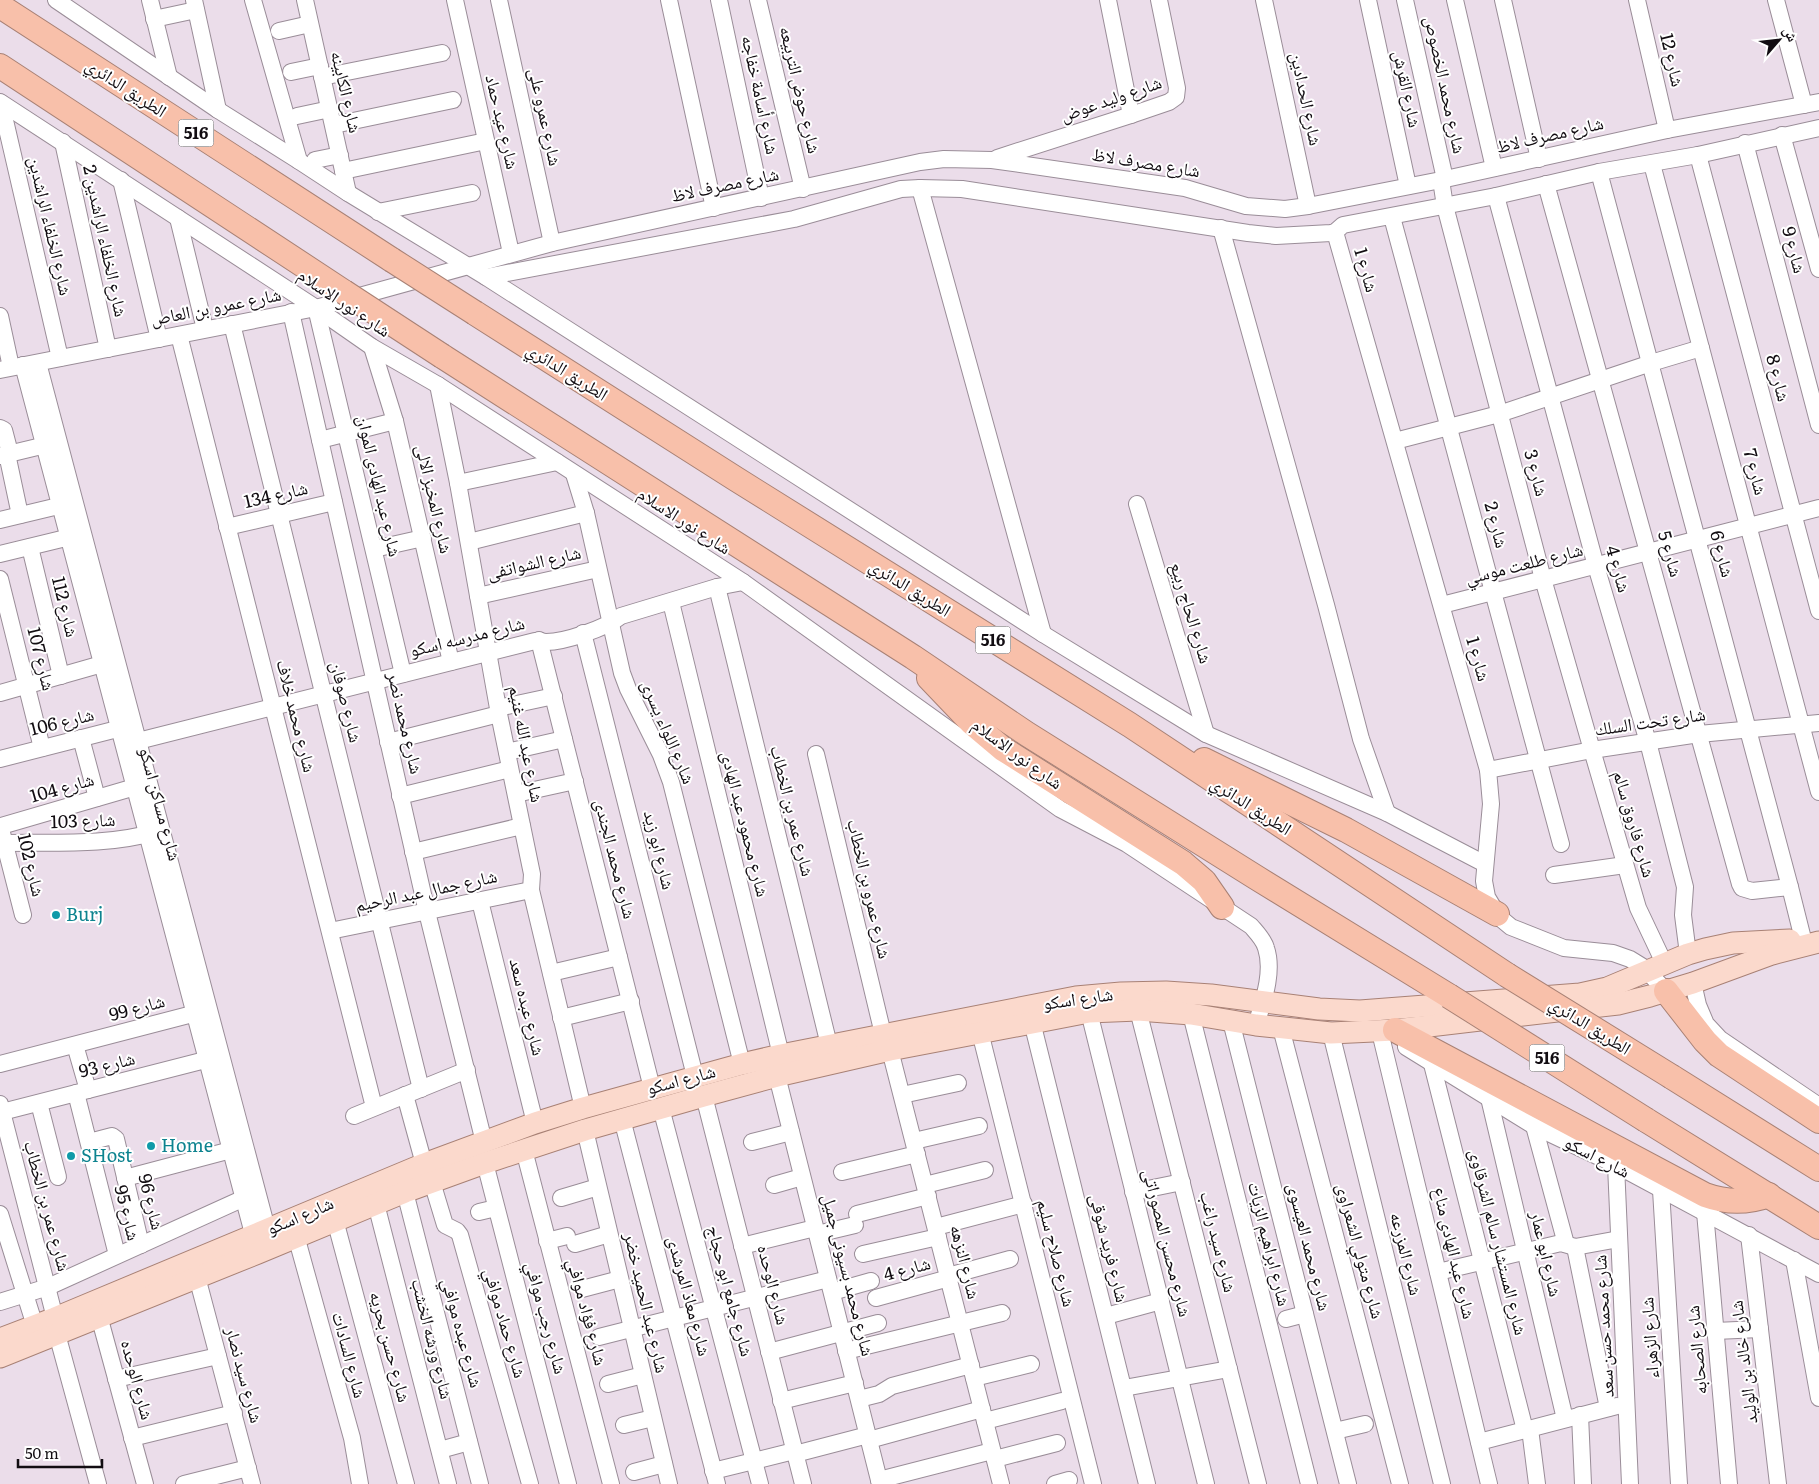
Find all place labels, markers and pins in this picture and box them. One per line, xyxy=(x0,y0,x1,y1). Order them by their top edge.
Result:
place label: Burj xyxy=(66,900,103,927)
marker: Burj xyxy=(50,909,62,921)
place label: Home xyxy=(161,1131,213,1158)
marker: Home xyxy=(145,1140,157,1152)
place label: SHost xyxy=(81,1141,133,1168)
marker: SHost xyxy=(65,1150,77,1162)

